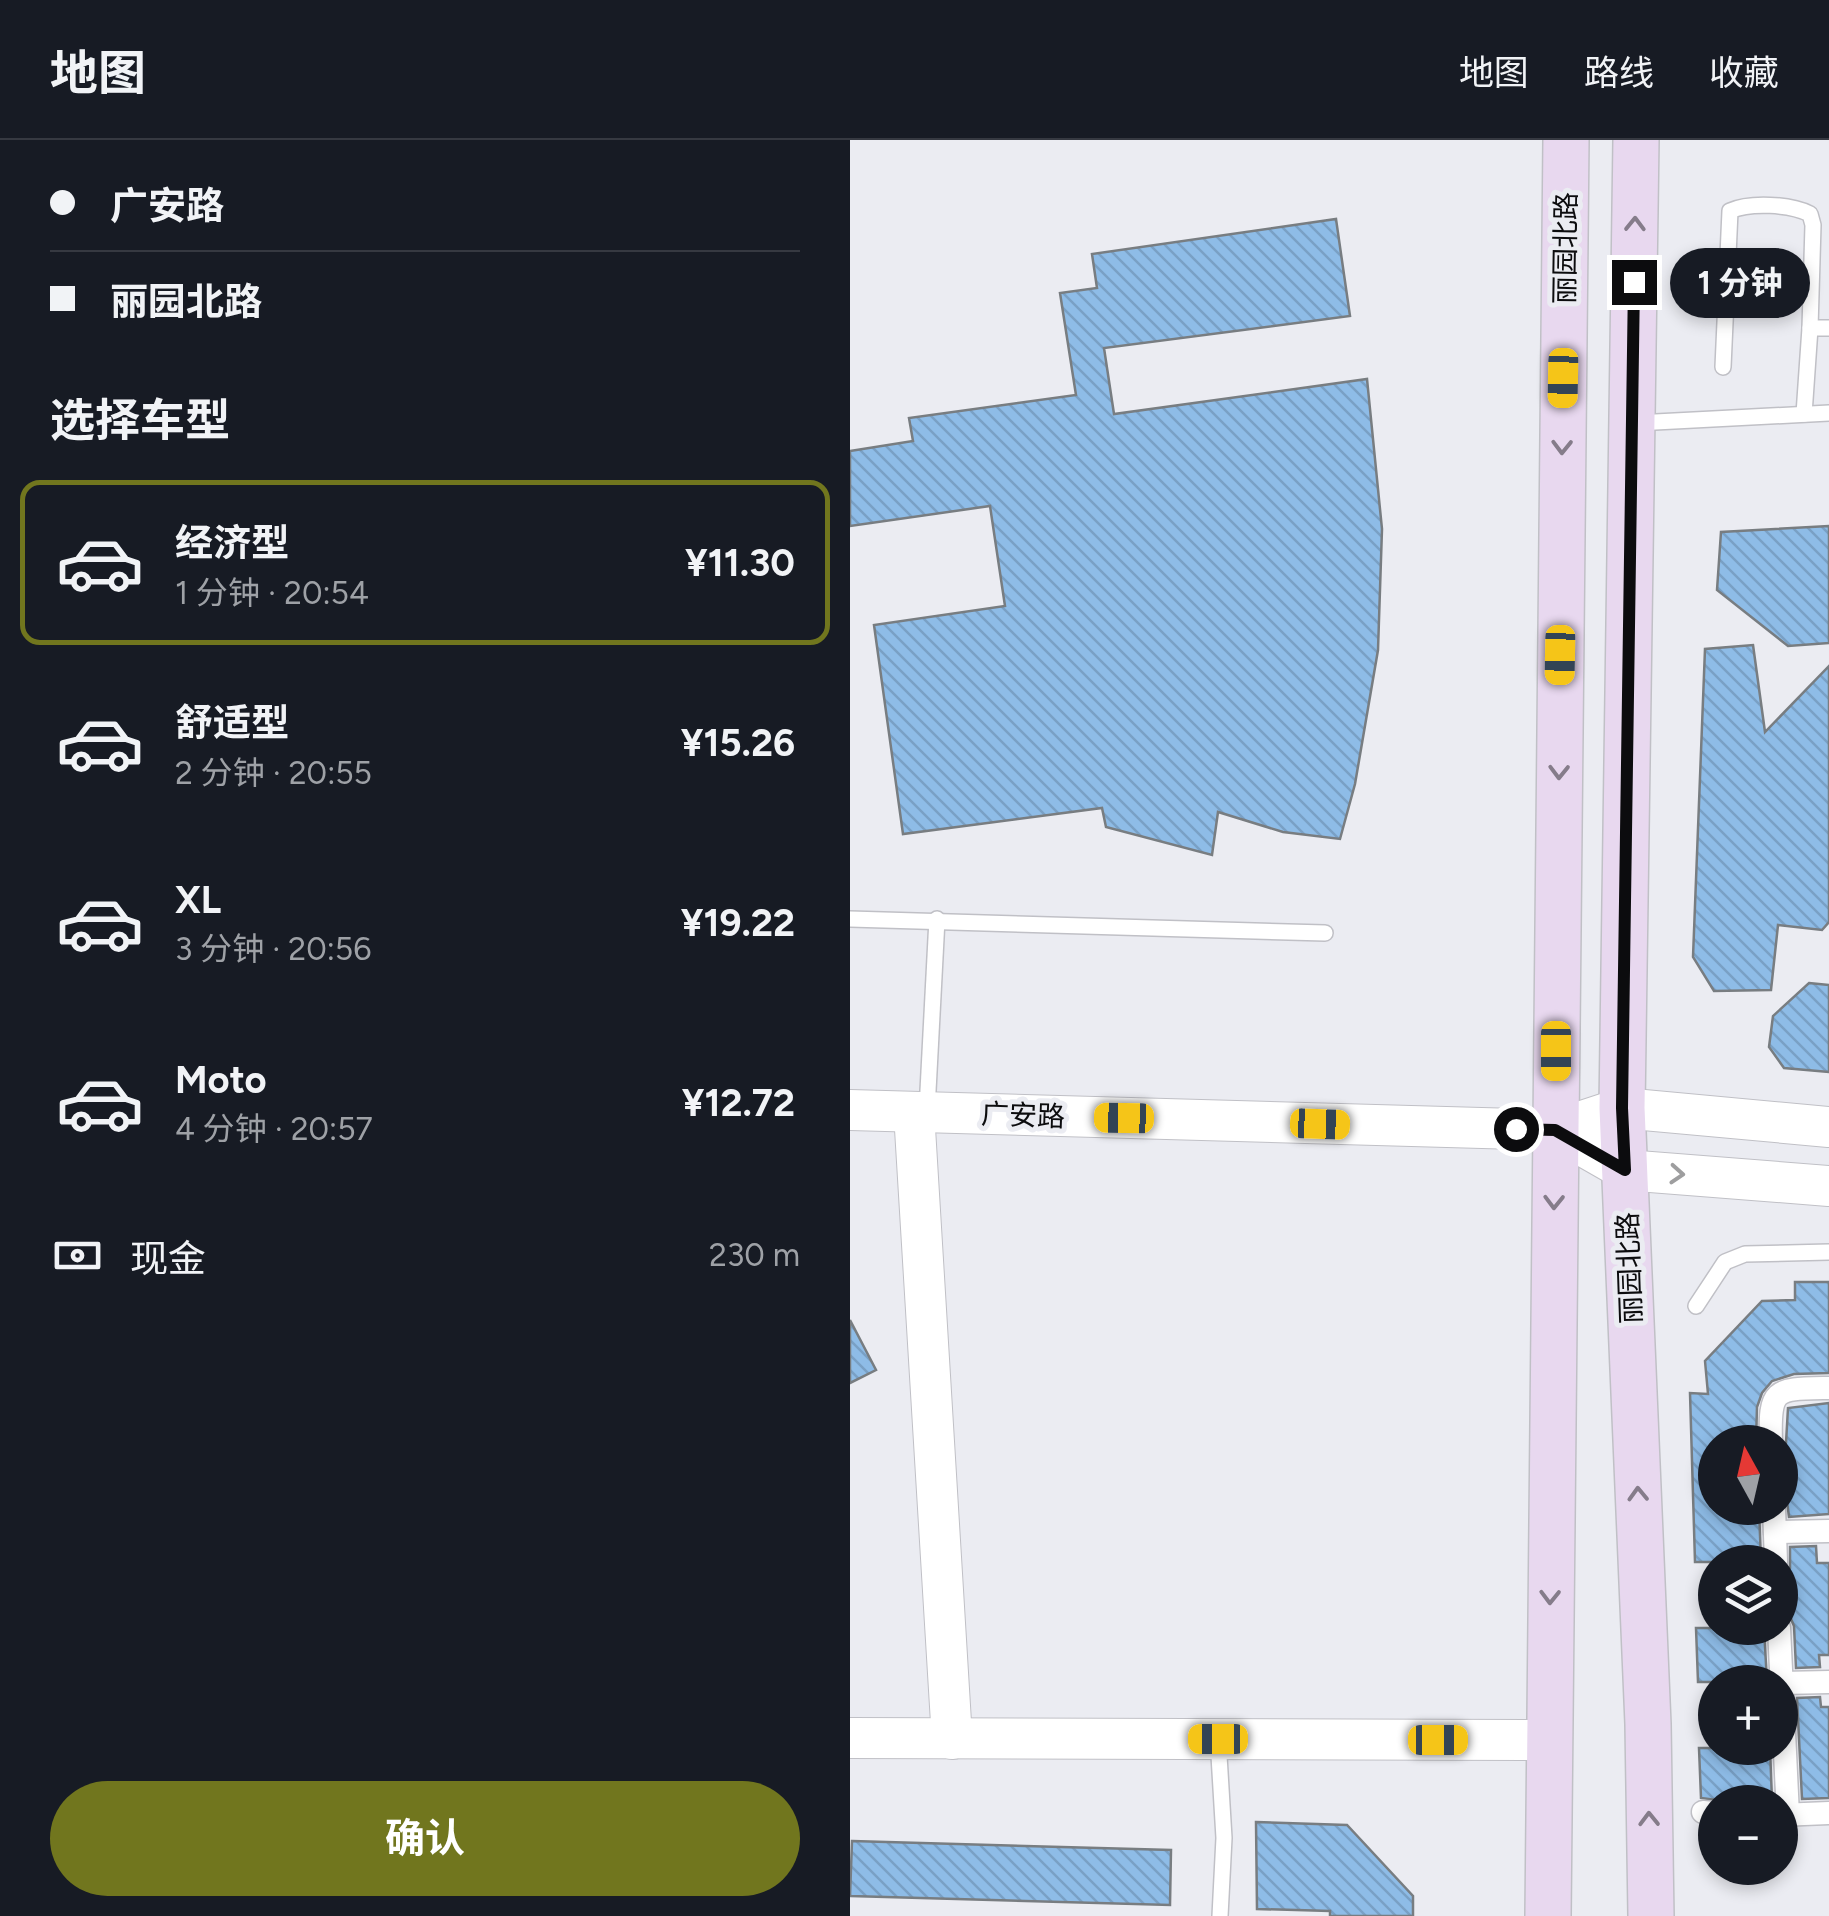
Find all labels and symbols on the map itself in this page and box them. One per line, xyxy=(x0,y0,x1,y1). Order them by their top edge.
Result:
street label: 丽园北路 xyxy=(1547,192,1583,304)
one-way arrow xyxy=(1624,216,1646,232)
callout: 1 分钟 xyxy=(1669,247,1809,317)
route end xyxy=(1612,260,1657,305)
car xyxy=(1547,348,1579,408)
one-way arrow xyxy=(1552,440,1573,456)
car xyxy=(1544,625,1576,685)
one-way arrow xyxy=(1548,766,1570,781)
car xyxy=(1541,1021,1571,1081)
street label: 广安路 xyxy=(980,1097,1066,1133)
car xyxy=(1094,1102,1154,1134)
route start xyxy=(1494,1107,1539,1152)
car xyxy=(1289,1108,1351,1140)
one-way arrow xyxy=(1669,1163,1685,1184)
one-way arrow xyxy=(1543,1196,1565,1211)
street label: 丽园北路 xyxy=(1610,1211,1648,1325)
north arrow xyxy=(1698,1425,1798,1525)
one-way arrow xyxy=(1628,1485,1649,1501)
one-way arrow xyxy=(1539,1590,1561,1606)
car xyxy=(1188,1724,1248,1754)
car xyxy=(1408,1725,1468,1755)
one-way arrow xyxy=(1639,1810,1660,1826)

